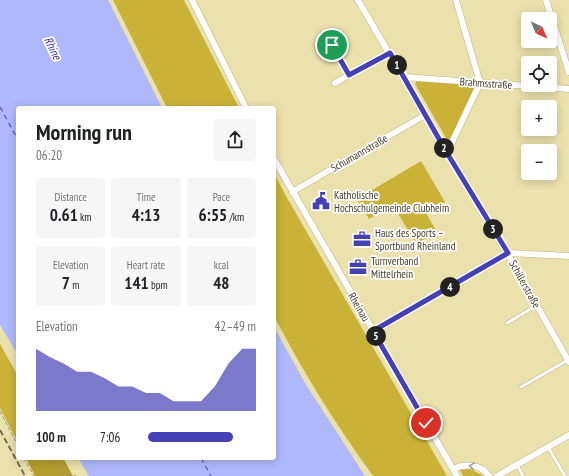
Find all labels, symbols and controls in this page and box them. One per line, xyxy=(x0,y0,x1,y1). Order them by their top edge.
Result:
north arrow xyxy=(521,12,557,48)
map controls xyxy=(521,12,557,180)
pin xyxy=(315,28,349,62)
water label: Rhine xyxy=(41,34,65,63)
icon: arrive xyxy=(321,34,343,56)
pin: 1 xyxy=(387,55,407,75)
button: locate xyxy=(521,56,557,92)
text: 1 xyxy=(394,58,400,72)
street label: Brahmsstraße xyxy=(459,74,513,92)
button: + xyxy=(521,100,557,136)
text: Morning run xyxy=(36,118,132,146)
button: share xyxy=(214,119,256,161)
street label: Schumannstraße xyxy=(328,131,390,175)
pin: 2 xyxy=(434,138,454,158)
text: 2 xyxy=(441,141,447,155)
button: − xyxy=(521,144,557,180)
text: 06:20 xyxy=(36,147,62,164)
place label: Katholische Hochschulgemeinde Clubheim xyxy=(334,188,449,215)
text: Distance xyxy=(54,190,87,204)
text: Time xyxy=(136,190,156,204)
text: Pace xyxy=(213,190,230,204)
public building icon: Katholische Hochschulgemeinde Clubheim xyxy=(311,191,331,211)
text: 0.61 xyxy=(50,204,78,226)
text: 4:13 xyxy=(132,204,160,226)
text: 6:55 xyxy=(198,204,227,226)
text: km xyxy=(78,210,92,224)
text: /km xyxy=(227,210,244,224)
pin: 3 xyxy=(483,219,503,239)
text: 3 xyxy=(490,222,496,236)
place label: Haus des Sports – Sportbund Rheinland xyxy=(375,226,456,253)
office icon: Haus des Sports – Sportbund Rheinland xyxy=(352,229,372,249)
place label: Turnverband Mittelrhein xyxy=(371,254,418,281)
office icon: Turnverband Mittelrhein xyxy=(348,257,368,277)
text: Elevation xyxy=(53,258,88,272)
text: Heart rate xyxy=(127,258,165,272)
text: kcal xyxy=(214,258,229,272)
street label: Schillerstraße xyxy=(506,258,544,311)
text: 7 xyxy=(62,272,70,294)
text: 141 xyxy=(124,272,149,294)
text: 48 xyxy=(213,272,229,294)
pin: 4 xyxy=(440,277,460,297)
text: m xyxy=(70,278,79,292)
text: bpm xyxy=(149,278,168,292)
text: 4 xyxy=(447,280,453,294)
street label: Rheinau xyxy=(345,290,373,324)
text: Elevation xyxy=(36,318,78,335)
text: 42–49 m xyxy=(214,318,256,335)
pin: 5 xyxy=(366,326,386,346)
text: 5 xyxy=(373,329,379,343)
pin xyxy=(409,406,443,440)
icon: check xyxy=(415,412,437,434)
text: 100 m xyxy=(36,429,66,446)
text: 7:06 xyxy=(100,429,120,446)
one-way arrow xyxy=(469,462,476,471)

